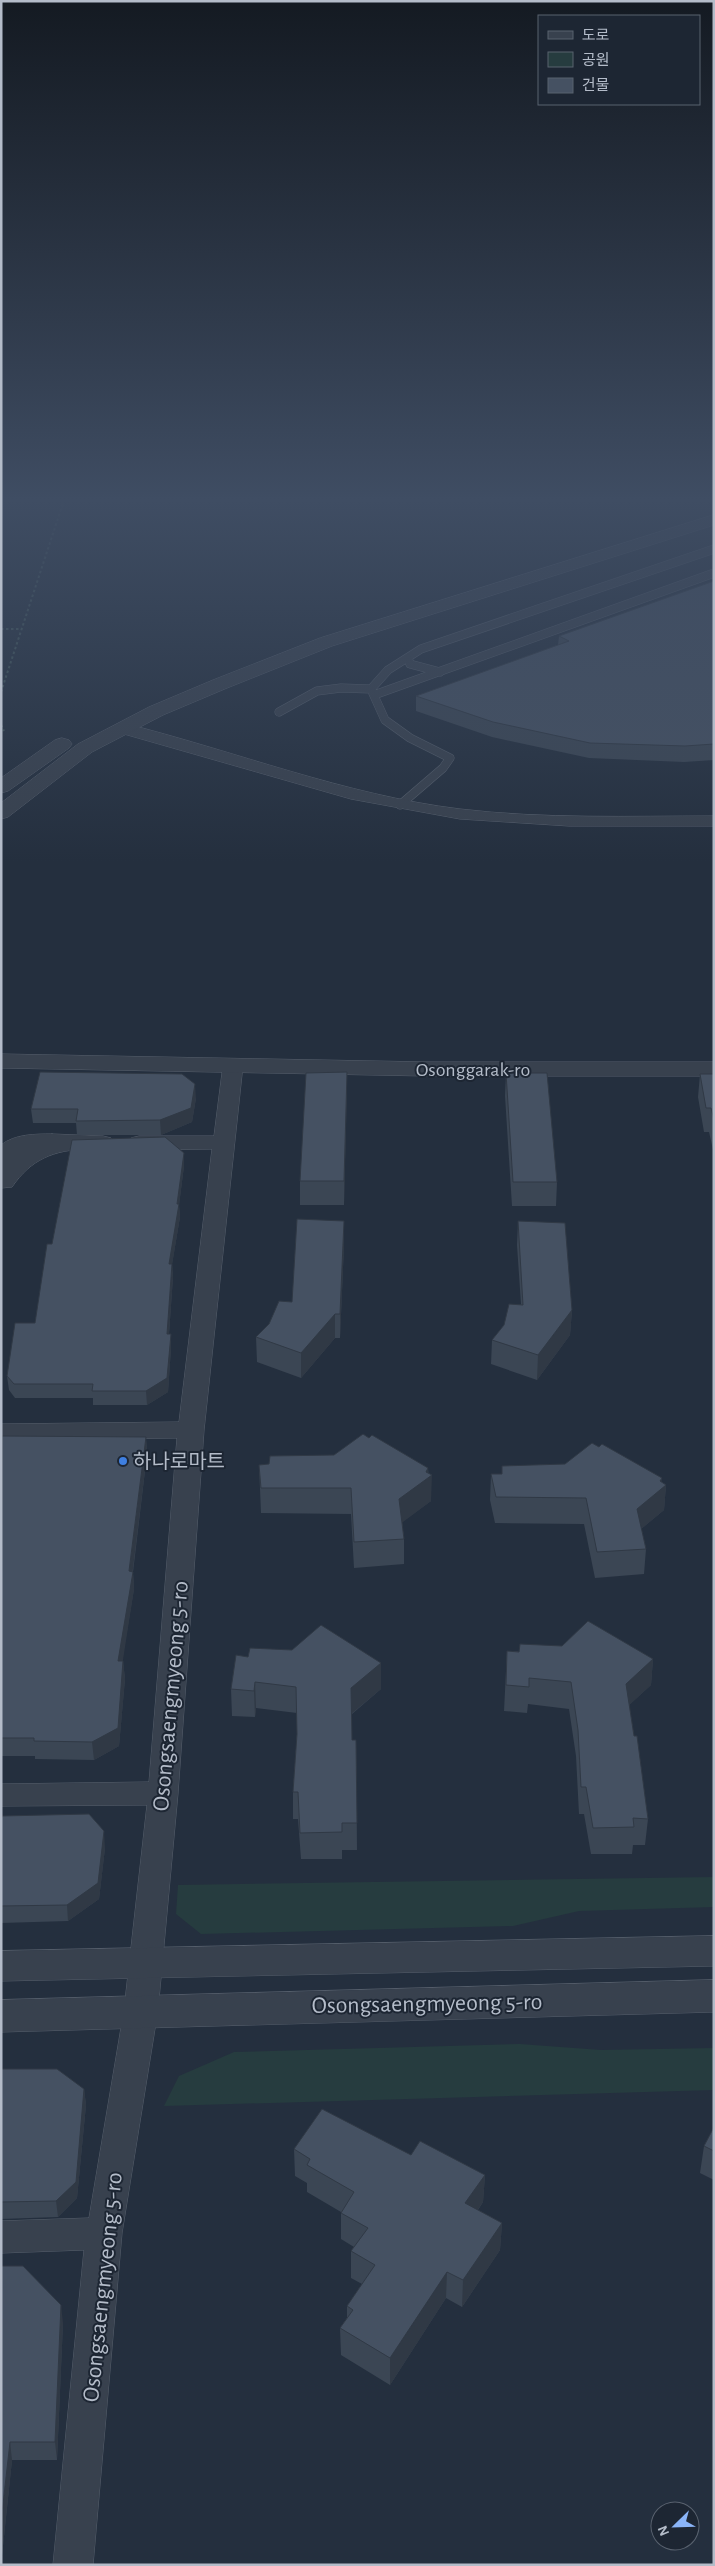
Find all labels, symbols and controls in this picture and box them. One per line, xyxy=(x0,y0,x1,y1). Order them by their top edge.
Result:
legend xyxy=(538,15,700,105)
text: 도로 xyxy=(582,28,610,43)
text: 공원 xyxy=(582,52,610,68)
text: 건물 xyxy=(582,77,610,93)
street label: Osonggarak-ro xyxy=(416,1060,530,1080)
place label: 하나로마트 xyxy=(133,1451,225,1472)
marker: 하나로마트 xyxy=(117,1455,129,1467)
street label: Osongsaengmyeong 5-ro xyxy=(149,1580,193,1812)
street label: Osongsaengmyeong 5-ro xyxy=(311,1990,543,2018)
street label: Osongsaengmyeong 5-ro xyxy=(79,2171,127,2403)
north arrow xyxy=(650,2501,700,2551)
text: N xyxy=(656,2523,672,2538)

